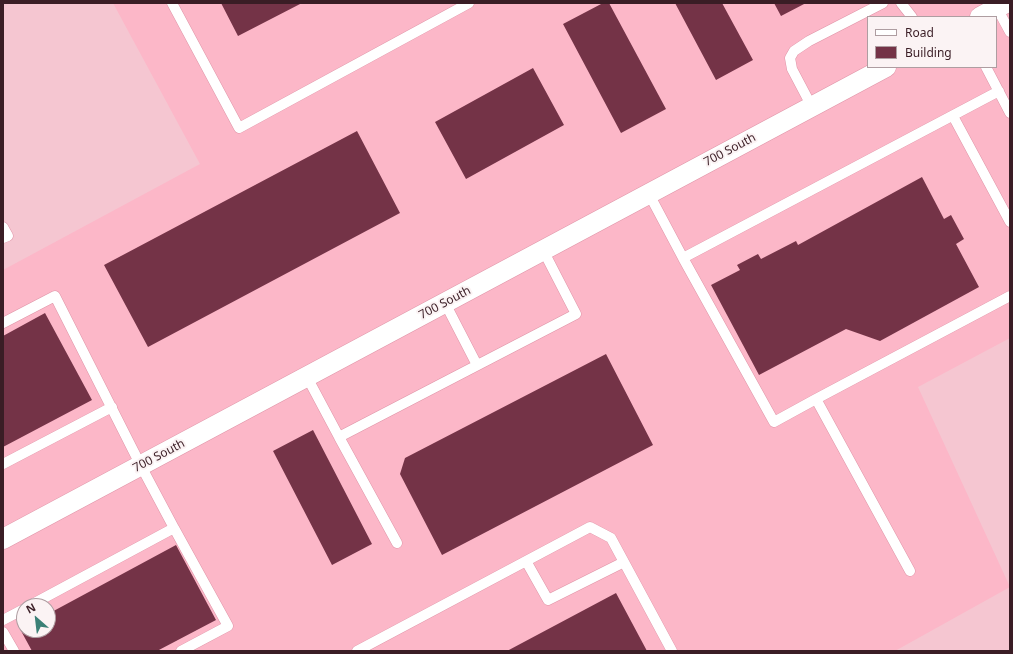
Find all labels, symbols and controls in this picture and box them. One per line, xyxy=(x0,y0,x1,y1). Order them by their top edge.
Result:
legend xyxy=(867,16,997,68)
text: Road xyxy=(905,24,934,41)
text: Building xyxy=(905,44,952,61)
street label: 700 South xyxy=(702,130,758,170)
street label: 700 South xyxy=(417,283,473,323)
street label: 700 South xyxy=(131,436,187,476)
north arrow xyxy=(16,598,56,638)
text: N xyxy=(23,599,38,617)

